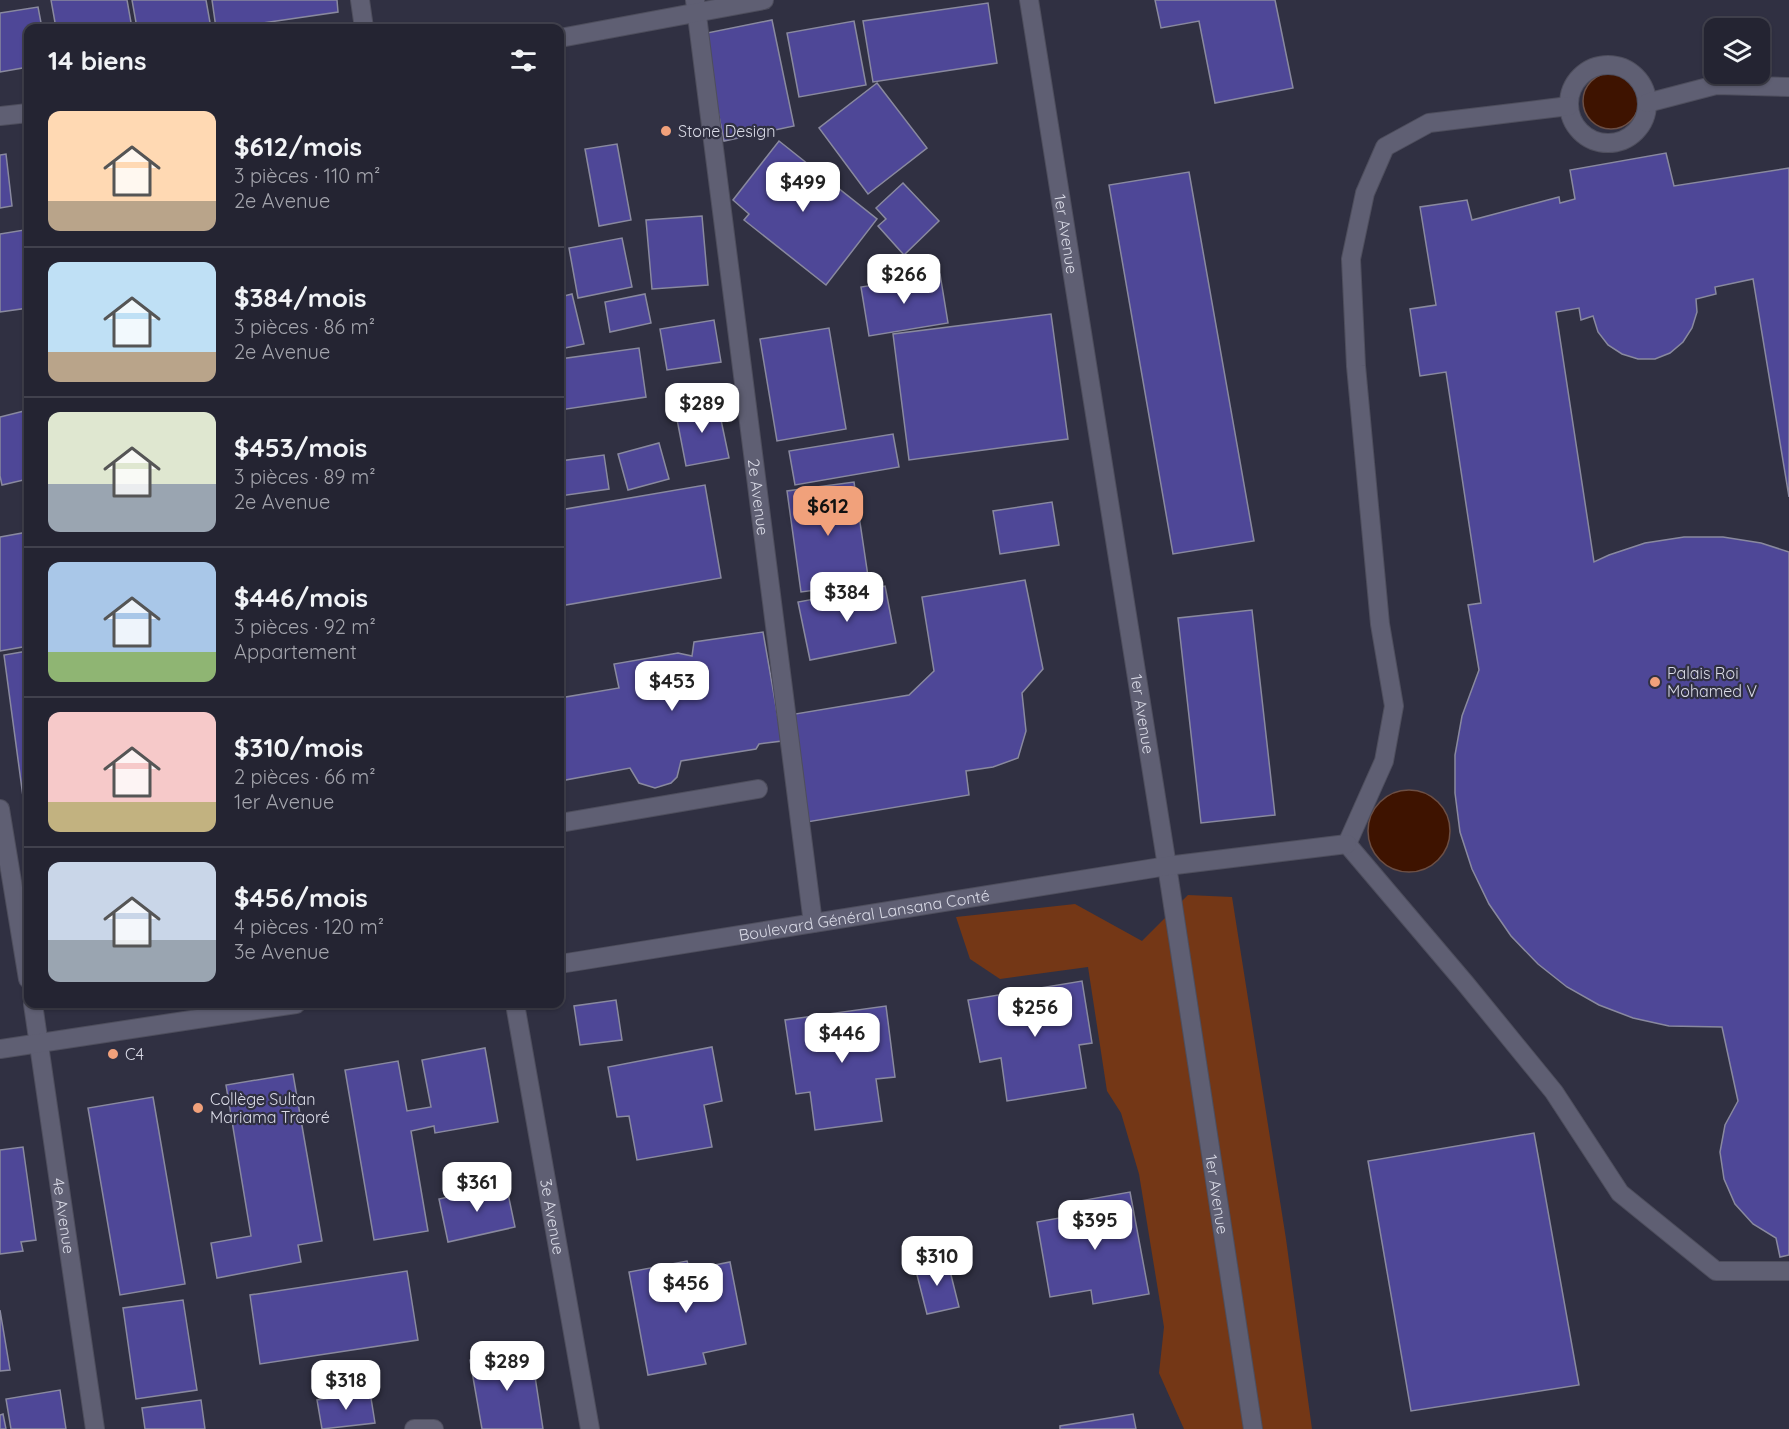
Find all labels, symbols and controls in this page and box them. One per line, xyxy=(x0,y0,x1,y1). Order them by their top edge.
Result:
map controls xyxy=(1704,18,1770,84)
button: layers xyxy=(1704,18,1770,84)
text: 14 biens xyxy=(48,44,147,77)
icon: filters xyxy=(507,44,540,77)
place label: Stone Design xyxy=(678,121,776,141)
marker: Stone Design xyxy=(659,124,673,138)
text: $612/mois xyxy=(234,130,362,163)
icon: home xyxy=(96,135,168,207)
pin: $499 xyxy=(767,162,839,213)
text: 3 pièces · 110 m² xyxy=(234,163,380,188)
text: $499 xyxy=(780,169,826,194)
text: 2e Avenue xyxy=(234,188,330,213)
street label: 1er Avenue xyxy=(1050,193,1082,275)
pin: $266 xyxy=(868,254,940,305)
text: $266 xyxy=(881,261,927,286)
text: $384/mois xyxy=(234,281,367,314)
icon: home xyxy=(96,286,168,358)
text: 3 pièces · 86 m² xyxy=(234,314,375,339)
text: 2e Avenue xyxy=(234,339,330,364)
pin: $289 xyxy=(666,383,738,434)
text: $289 xyxy=(679,390,725,415)
text: $453/mois xyxy=(234,431,367,464)
icon: home xyxy=(96,436,168,508)
street label: 2e Avenue xyxy=(744,457,773,536)
text: 3 pièces · 89 m² xyxy=(234,464,376,489)
pin: $612 xyxy=(792,486,864,537)
text: 2e Avenue xyxy=(234,489,330,514)
text: $612 xyxy=(807,493,849,518)
pin: $384 xyxy=(811,572,883,623)
text: $384 xyxy=(824,579,870,604)
text: $446/mois xyxy=(234,581,368,614)
icon: home xyxy=(96,586,168,658)
text: 3 pièces · 92 m² xyxy=(234,614,376,639)
text: Appartement xyxy=(234,639,357,664)
pin: $453 xyxy=(636,661,708,712)
place label: Palais Roi Mohamed V xyxy=(1667,663,1757,701)
text: $453 xyxy=(649,668,695,693)
street label: 1er Avenue xyxy=(1127,673,1159,755)
marker: Palais Roi Mohamed V xyxy=(1648,675,1662,689)
text: $310/mois xyxy=(234,731,363,764)
icon: home xyxy=(96,736,168,808)
text: 2 pièces · 66 m² xyxy=(234,764,376,789)
text: 1er Avenue xyxy=(234,789,334,814)
text: $456/mois xyxy=(234,881,368,914)
street label: Boulevard Général Lansana Conté xyxy=(737,885,991,945)
icon: home xyxy=(96,886,168,958)
text: 4 pièces · 120 m² xyxy=(234,914,384,939)
text: 3e Avenue xyxy=(234,939,330,964)
pin: $256 xyxy=(999,987,1071,1038)
text: $256 xyxy=(1012,994,1058,1019)
pin: $446 xyxy=(806,1013,878,1064)
text: $446 xyxy=(819,1020,865,1045)
place label: C4 xyxy=(125,1044,144,1064)
marker: C4 xyxy=(106,1047,120,1061)
place label: Collège Sultan Mariama Traoré xyxy=(210,1089,330,1127)
marker: Collège Sultan Mariama Traoré xyxy=(191,1101,205,1115)
street label: 1er Avenue xyxy=(1201,1153,1233,1235)
pin: $361 xyxy=(441,1162,513,1213)
text: $361 xyxy=(456,1169,498,1194)
street label: 4e Avenue xyxy=(48,1176,79,1255)
street label: 3e Avenue xyxy=(536,1177,569,1256)
pin: $395 xyxy=(1059,1200,1131,1251)
text: $395 xyxy=(1072,1207,1118,1232)
pin: $310 xyxy=(901,1236,973,1287)
text: $310 xyxy=(916,1243,958,1268)
pin: $456 xyxy=(650,1263,722,1314)
text: $456 xyxy=(663,1270,709,1295)
pin: $289 xyxy=(471,1341,543,1392)
text: $289 xyxy=(484,1348,530,1373)
pin: $318 xyxy=(310,1360,382,1411)
text: $318 xyxy=(325,1367,367,1392)

